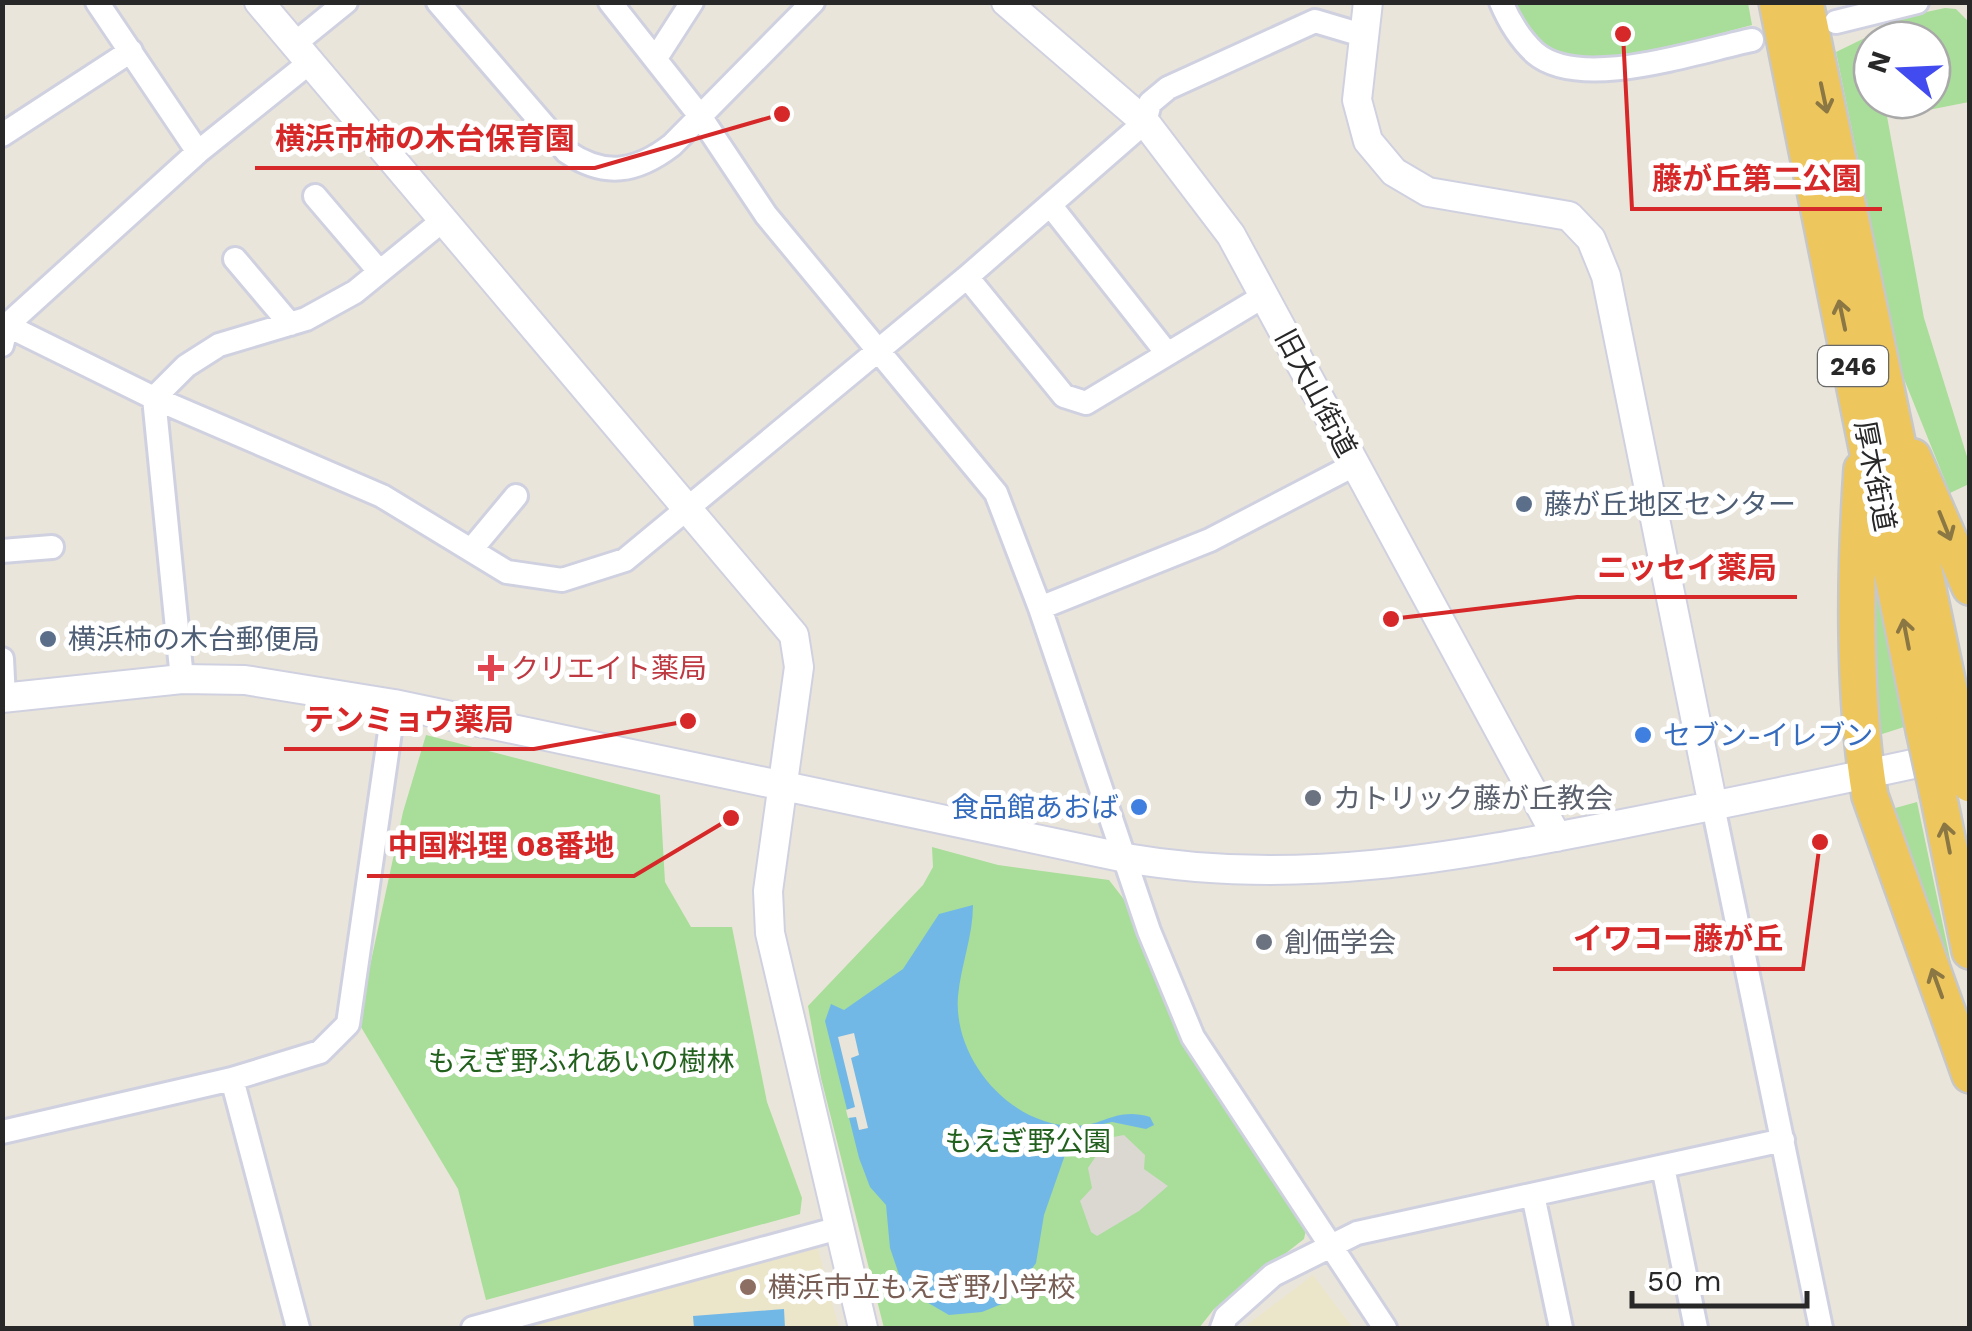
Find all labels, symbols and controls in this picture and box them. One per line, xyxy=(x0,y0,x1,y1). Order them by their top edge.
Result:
north arrow xyxy=(1852,20,1952,120)
text: N xyxy=(1860,47,1898,77)
one-way arrow xyxy=(1816,81,1835,113)
callout: 横浜市柿の木台保育園 xyxy=(255,108,595,168)
text: 横浜市柿の木台保育園 xyxy=(275,121,575,156)
callout: 藤が丘第二公園 xyxy=(1632,149,1882,209)
text: 藤が丘第二公園 xyxy=(1652,161,1862,196)
one-way arrow xyxy=(1832,300,1850,332)
street label: 旧大山街道 xyxy=(1269,323,1363,463)
road number: 246 xyxy=(1818,346,1888,386)
street label: 厚木街道 xyxy=(1848,418,1902,534)
place label: 藤が丘地区センター xyxy=(1544,488,1796,521)
marker: 藤が丘地区センター xyxy=(1513,493,1535,515)
one-way arrow xyxy=(1938,511,1956,541)
callout: ニッセイ薬局 xyxy=(1577,537,1797,597)
text: ニッセイ薬局 xyxy=(1597,550,1777,585)
one-way arrow xyxy=(1896,618,1915,651)
place label: 横浜柿の木台郵便局 xyxy=(68,623,320,656)
marker: 横浜柿の木台郵便局 xyxy=(37,628,59,650)
place label: クリエイト薬局 xyxy=(511,652,707,685)
marker: クリエイト薬局 xyxy=(480,657,502,679)
callout: テンミョウ薬局 xyxy=(284,689,534,749)
text: テンミョウ薬局 xyxy=(304,702,514,737)
place label: セブン-イレブン xyxy=(1663,719,1873,752)
marker: セブン-イレブン xyxy=(1632,724,1654,746)
place label: カトリック藤が丘教会 xyxy=(1333,782,1613,815)
marker: カトリック藤が丘教会 xyxy=(1302,787,1324,809)
place label: 食品館あおば xyxy=(951,791,1119,824)
marker: 食品館あおば xyxy=(1128,796,1150,818)
callout: 中国料理 08番地 xyxy=(367,816,634,876)
one-way arrow xyxy=(1936,823,1955,855)
text: 中国料理 08番地 xyxy=(388,828,614,863)
callout: イワコー藤が丘 xyxy=(1553,909,1803,969)
text: イワコー藤が丘 xyxy=(1573,921,1783,956)
place label: 創価学会 xyxy=(1284,926,1396,959)
marker: 創価学会 xyxy=(1253,931,1275,953)
one-way arrow xyxy=(1927,969,1945,1000)
park label: もえぎ野ふれあいの樹林 xyxy=(427,1045,735,1078)
park label: もえぎ野公園 xyxy=(944,1125,1112,1158)
scale bar xyxy=(1632,1246,1807,1308)
text: 50 m xyxy=(1647,1263,1722,1298)
place label: 横浜市立もえぎ野小学校 xyxy=(768,1271,1075,1304)
marker: 横浜市立もえぎ野小学校 xyxy=(737,1276,759,1298)

